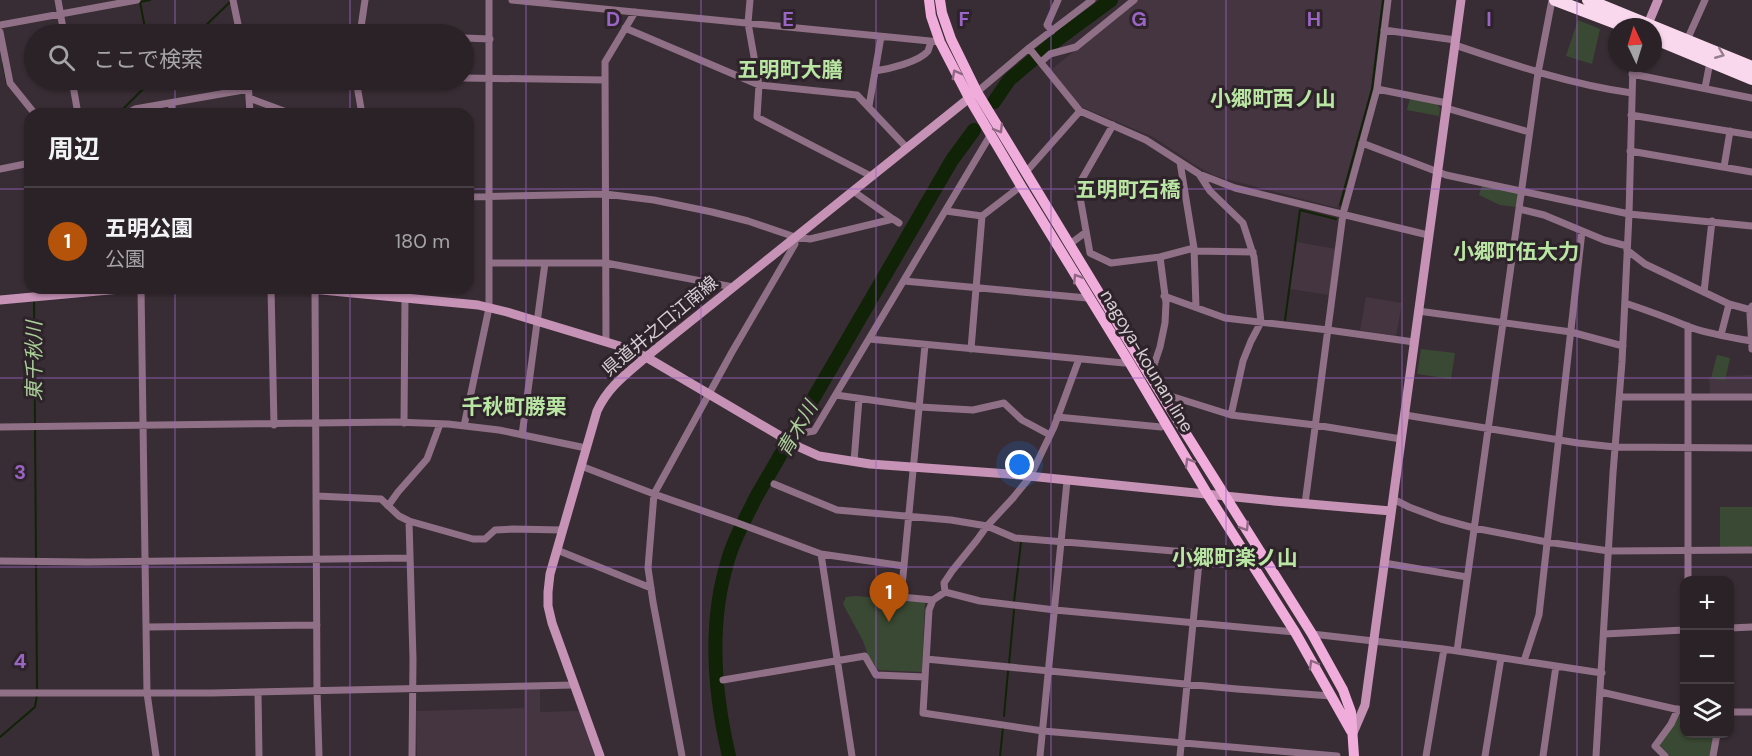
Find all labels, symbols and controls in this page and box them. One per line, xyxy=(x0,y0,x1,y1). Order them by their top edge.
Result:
text: D xyxy=(606,6,620,32)
text: E xyxy=(782,6,794,32)
text: F xyxy=(958,6,970,32)
text: G xyxy=(1131,6,1147,32)
text: H xyxy=(1307,6,1321,32)
text: I xyxy=(1486,6,1492,32)
north arrow xyxy=(1608,18,1662,72)
search box xyxy=(24,24,474,90)
icon: search xyxy=(45,41,78,74)
text: ここで検索 xyxy=(93,45,203,74)
one-way arrow xyxy=(1713,47,1724,59)
district label: 五明町大膳 xyxy=(738,56,843,84)
one-way arrow xyxy=(952,70,963,80)
district label: 小郷町西ノ山 xyxy=(1210,85,1336,113)
one-way arrow xyxy=(992,123,1004,133)
text: 周辺 xyxy=(48,132,100,166)
district label: 五明町石橋 xyxy=(1076,176,1181,204)
text: 五明公園 xyxy=(105,214,193,243)
text: 1 xyxy=(64,228,71,254)
text: 180 m xyxy=(395,228,450,254)
district label: 小郷町伍大力 xyxy=(1453,238,1579,266)
text: 公園 xyxy=(105,246,145,272)
street label: 県道井之口江南線 xyxy=(597,271,723,381)
one-way arrow xyxy=(1073,274,1085,284)
street label: nagoya-kounan line xyxy=(1095,285,1199,437)
water label: 東千秋川 xyxy=(21,319,47,401)
district label: 千秋町勝栗 xyxy=(462,393,567,421)
water label: 青木川 xyxy=(771,395,824,461)
your location xyxy=(1005,450,1034,479)
one-way arrow xyxy=(1185,458,1196,469)
text: 3 xyxy=(14,459,26,485)
one-way arrow xyxy=(1237,521,1249,531)
district label: 小郷町楽ノ山 xyxy=(1172,544,1298,572)
pin: 1 xyxy=(870,572,908,622)
map controls xyxy=(1680,576,1734,738)
button: + xyxy=(1680,576,1734,630)
button: − xyxy=(1680,630,1734,684)
text: 4 xyxy=(14,648,27,674)
one-way arrow xyxy=(1309,660,1320,670)
button: layers xyxy=(1680,684,1734,738)

